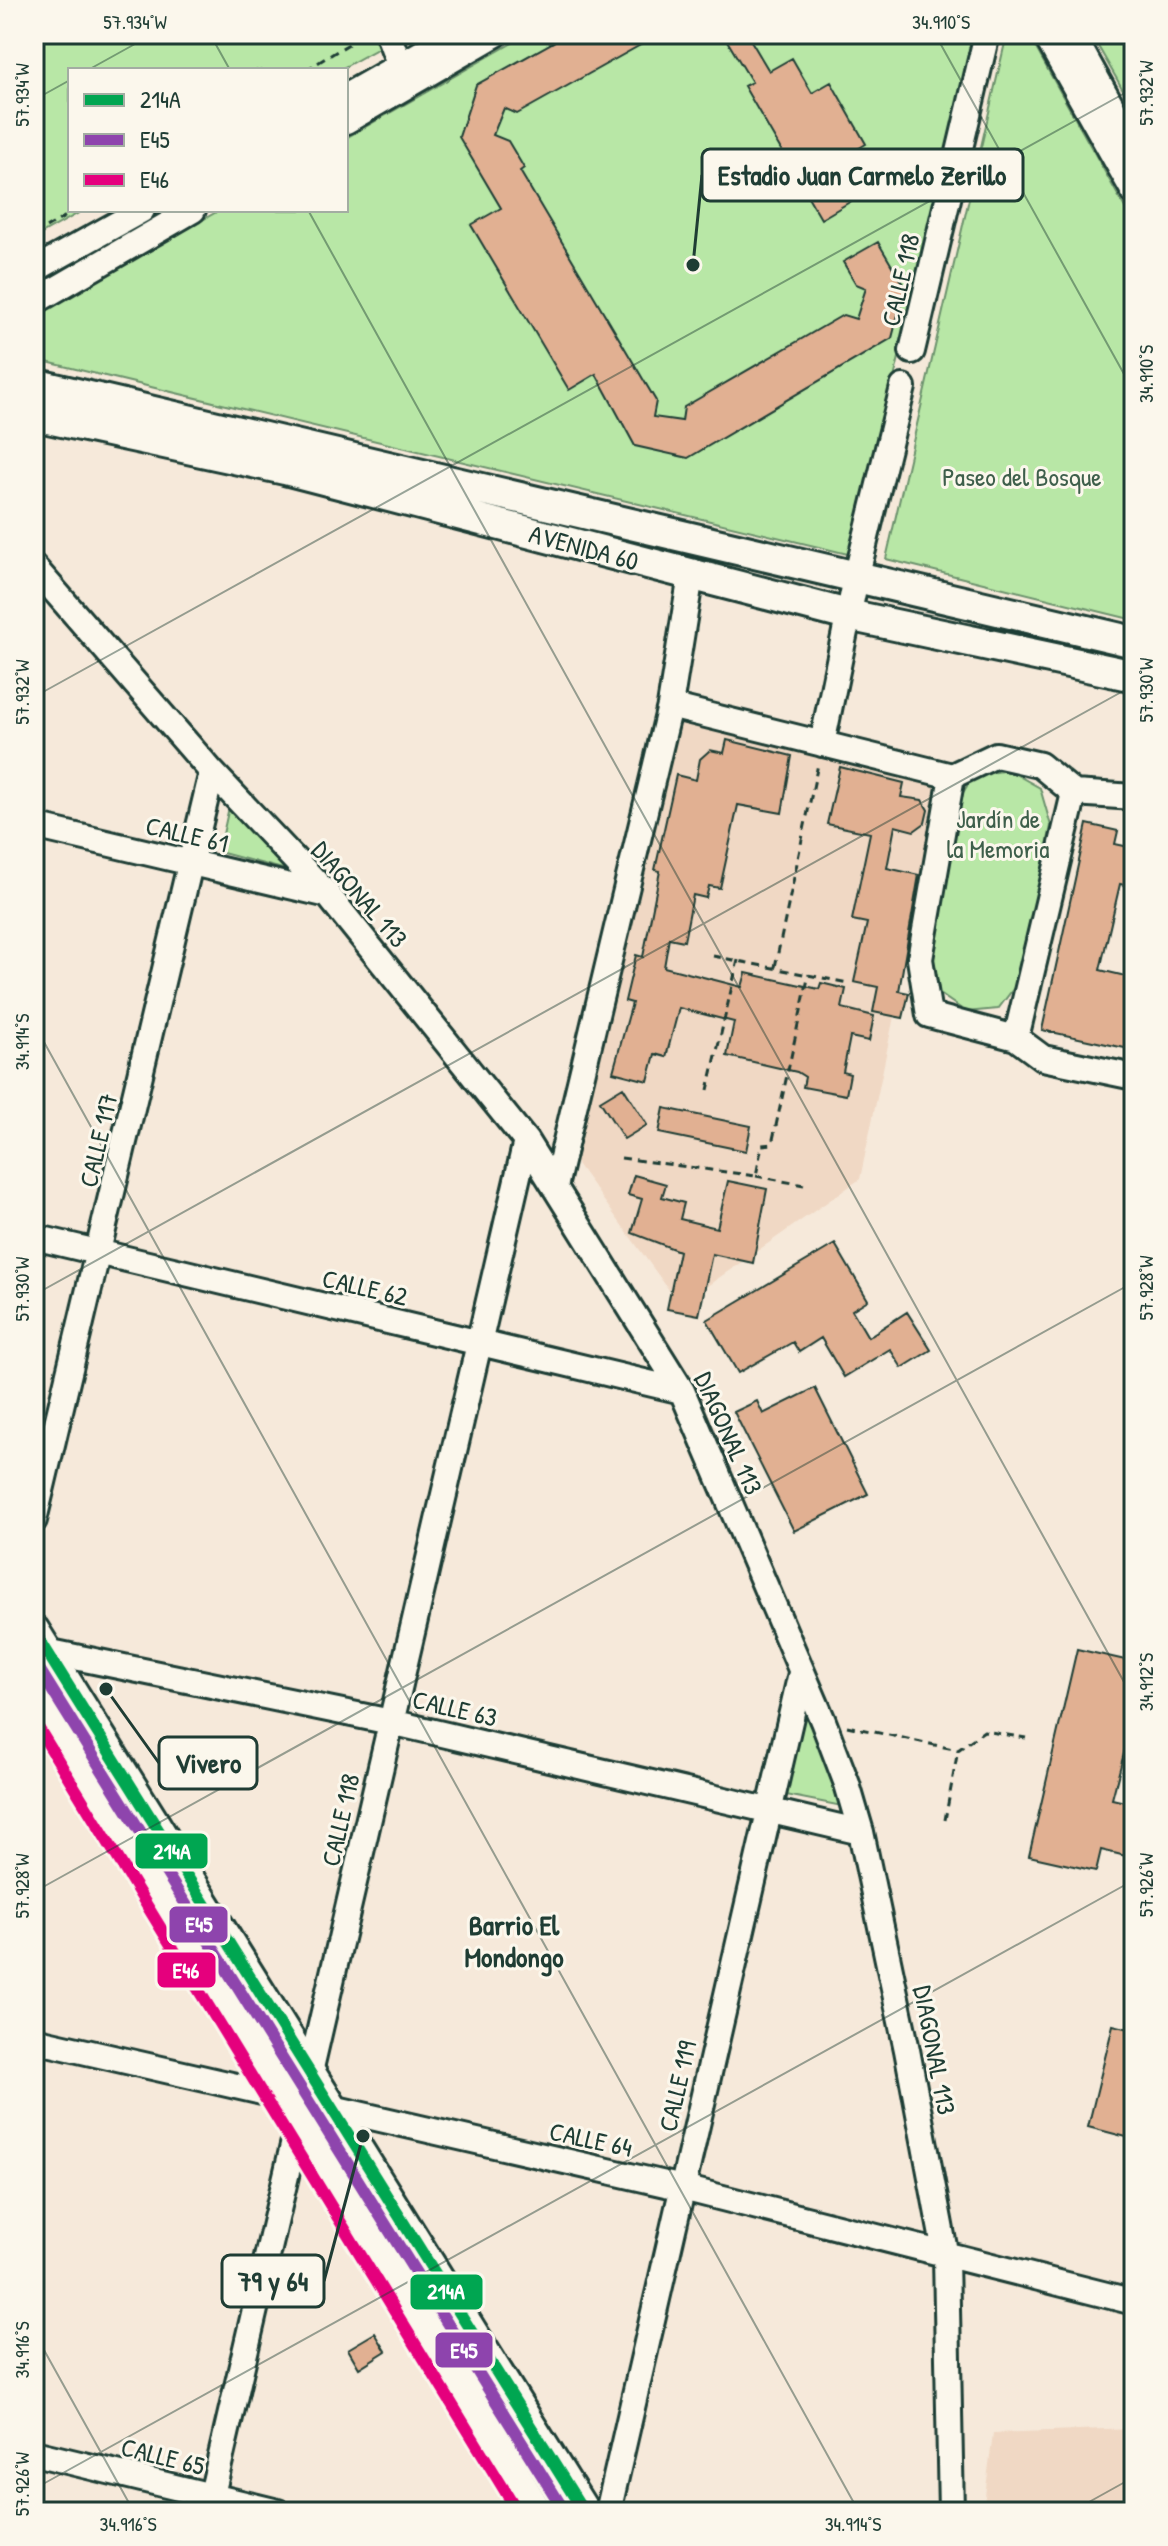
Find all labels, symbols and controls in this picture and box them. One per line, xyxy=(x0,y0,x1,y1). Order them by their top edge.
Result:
text: 57.934°W xyxy=(103,8,167,35)
text: 34.910°S xyxy=(912,8,970,35)
text: 57.932°W xyxy=(1132,60,1159,126)
text: 57.934°W xyxy=(8,63,35,127)
legend xyxy=(68,68,348,212)
text: 214A xyxy=(140,83,181,115)
text: E45 xyxy=(140,123,170,155)
callout: Estadio Juan Carmelo Zerillo xyxy=(702,149,1023,201)
text: Estadio Juan Carmelo Zerillo xyxy=(718,156,1007,194)
text: E46 xyxy=(140,163,169,195)
street label: CALLE 118 xyxy=(872,230,928,330)
text: 34.910°S xyxy=(1132,345,1159,403)
park label: Paseo del Bosque xyxy=(942,459,1102,494)
street label: AVENIDA 60 xyxy=(525,516,643,578)
text: 57.930°W xyxy=(1132,657,1159,722)
text: 57.932°W xyxy=(8,659,35,725)
park label: Jardín de la Memoria xyxy=(946,801,1050,866)
street label: CALLE 61 xyxy=(142,808,232,860)
street label: DIAGONAL 113 xyxy=(304,833,416,955)
text: 34.914°S xyxy=(8,1014,35,1070)
street label: CALLE 117 xyxy=(70,1090,126,1190)
text: 57.928°W xyxy=(1132,1255,1159,1320)
text: 57.930°W xyxy=(8,1256,35,1321)
street label: CALLE 62 xyxy=(319,1260,411,1314)
street label: DIAGONAL 113 xyxy=(686,1366,772,1500)
text: 34.912°S xyxy=(1132,1653,1159,1711)
street label: CALLE 63 xyxy=(409,1681,501,1735)
callout: Vivero xyxy=(159,1737,257,1789)
text: Vivero xyxy=(175,1744,242,1782)
street label: CALLE 118 xyxy=(312,1770,368,1870)
line badge: 214A xyxy=(134,1832,209,1870)
text: 214A xyxy=(153,1836,191,1866)
text: 57.926°W xyxy=(1132,1852,1159,1917)
text: 57.928°W xyxy=(8,1853,35,1918)
line badge: E45 xyxy=(168,1905,229,1944)
district label: Barrio El Mondongo xyxy=(464,1906,564,1977)
text: E45 xyxy=(185,1909,213,1939)
line badge: E46 xyxy=(156,1951,217,1989)
text: E46 xyxy=(173,1955,200,1985)
street label: DIAGONAL 113 xyxy=(905,1982,965,2118)
street label: CALLE 119 xyxy=(650,2037,704,2135)
street label: CALLE 64 xyxy=(546,2113,636,2165)
callout: 79 y 64 xyxy=(222,2255,324,2307)
text: 79 y 64 xyxy=(237,2262,309,2301)
line badge: 214A xyxy=(409,2273,484,2311)
text: 214A xyxy=(427,2276,465,2306)
text: 34.916°S xyxy=(8,2321,35,2379)
line badge: E45 xyxy=(434,2331,494,2369)
text: E45 xyxy=(450,2335,478,2365)
street label: CALLE 65 xyxy=(117,2429,209,2483)
text: 57.926°W xyxy=(8,2451,35,2516)
text: 34.916°S xyxy=(99,2510,157,2537)
text: 34.914°S xyxy=(825,2510,881,2537)

